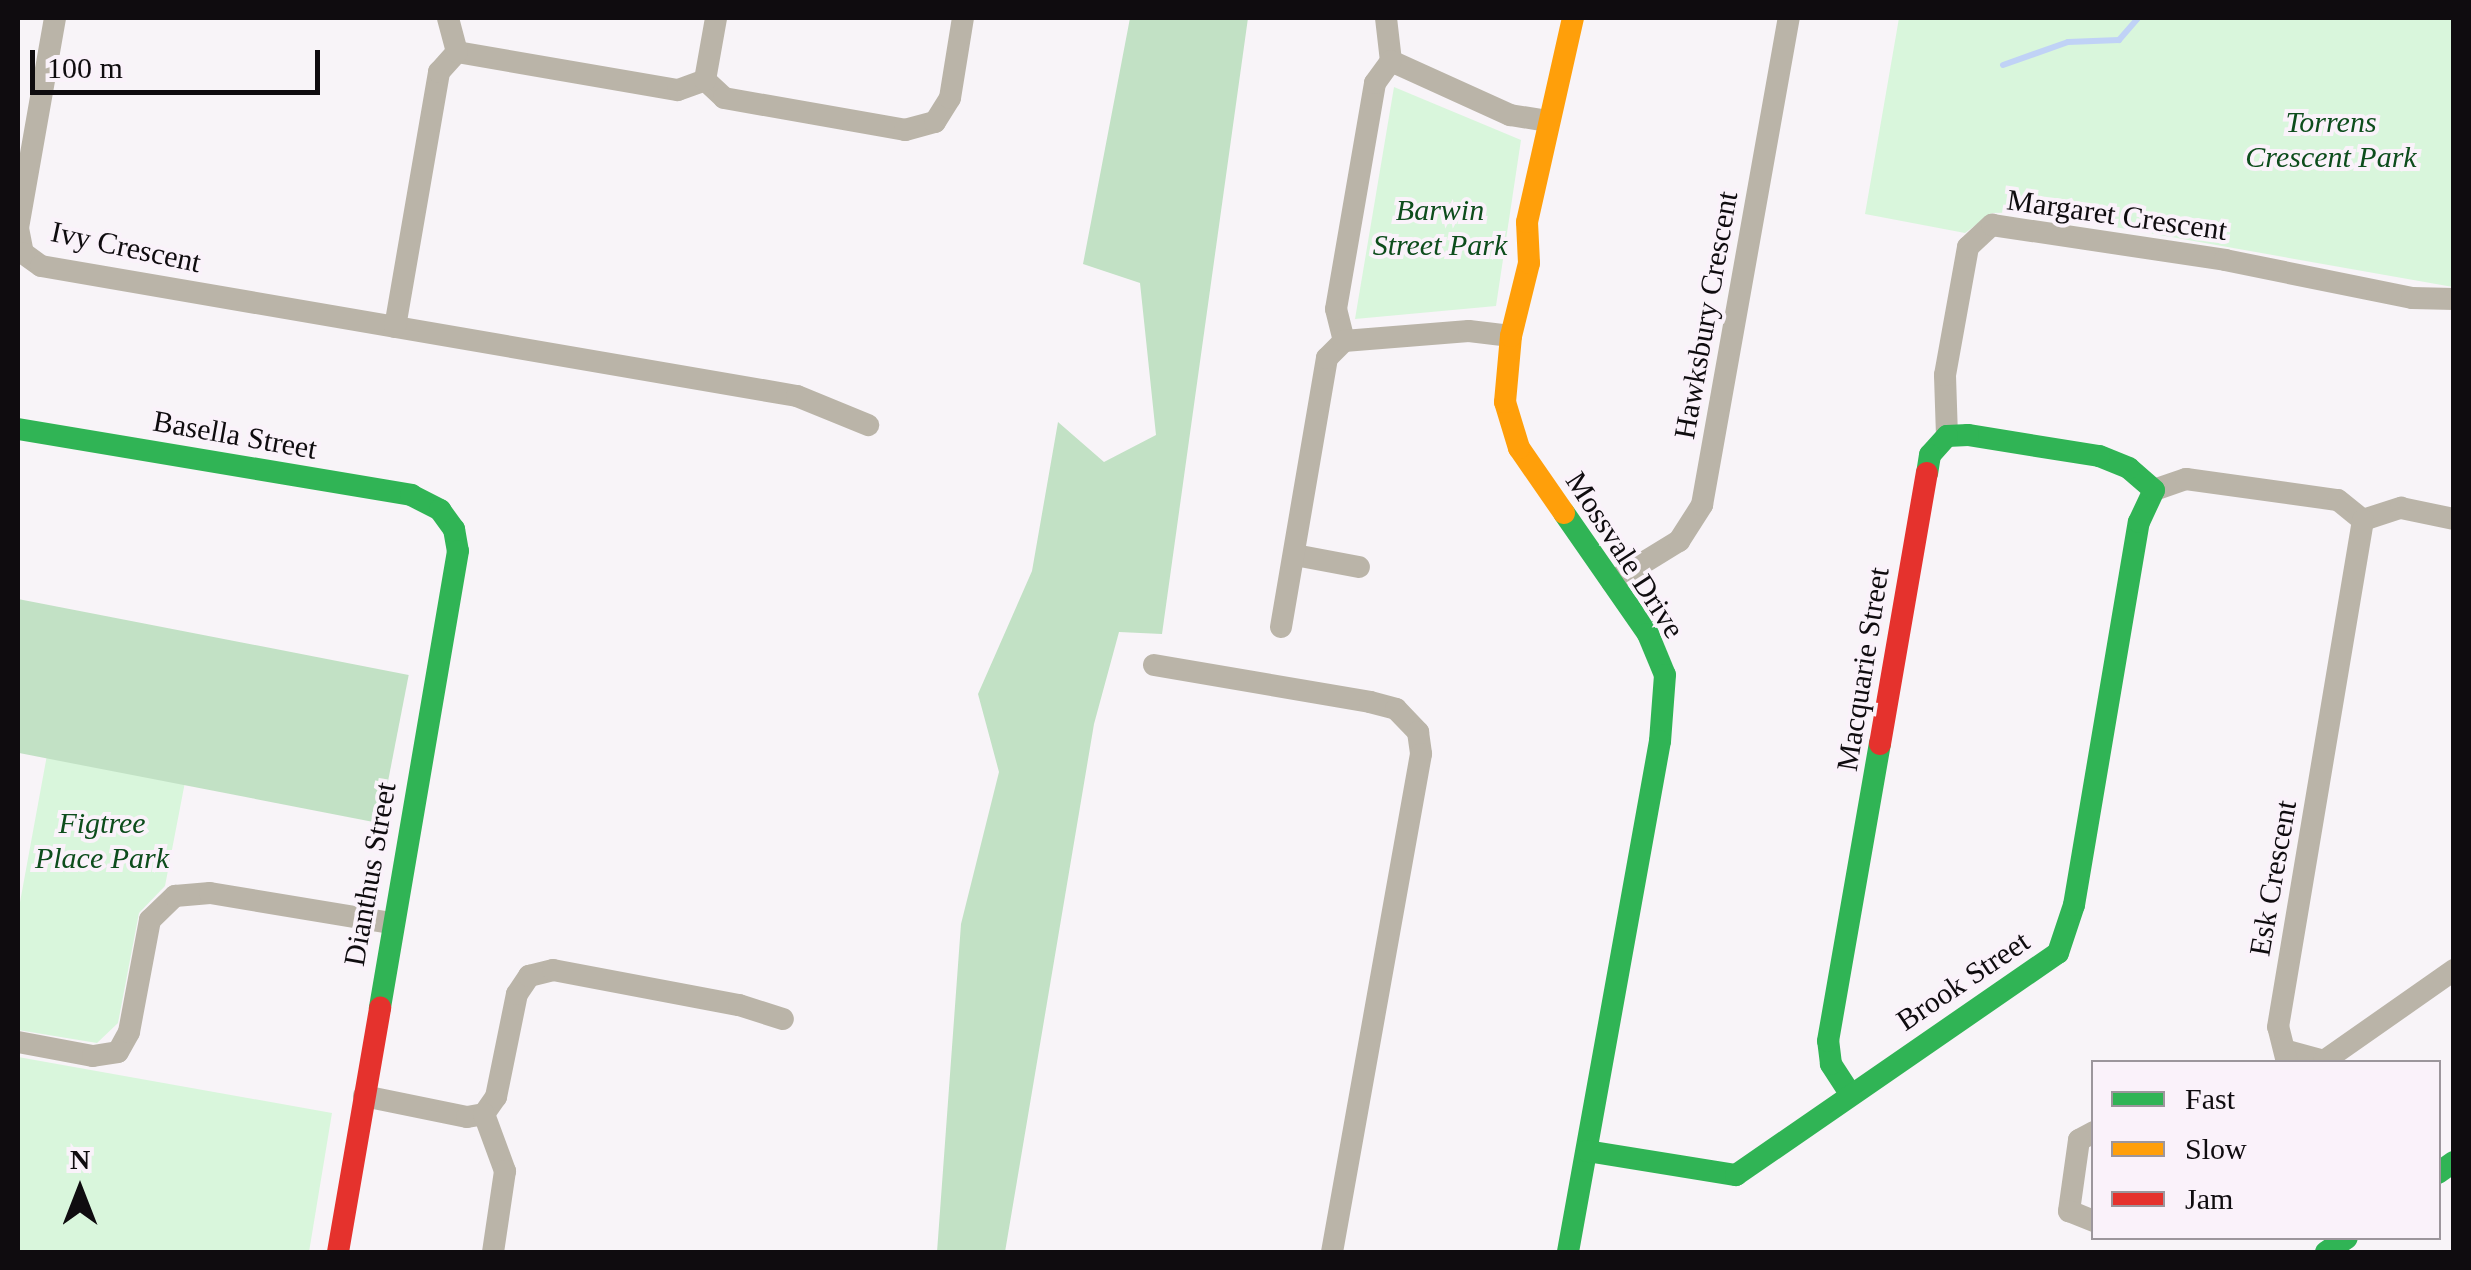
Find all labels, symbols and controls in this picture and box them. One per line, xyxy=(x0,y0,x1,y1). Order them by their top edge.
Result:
scale bar xyxy=(35,30,325,92)
text: 100 m xyxy=(47,51,123,84)
park label: Torrens Crescent Park xyxy=(2245,104,2417,174)
street label: Margaret Crescent xyxy=(2005,182,2229,248)
street label: Hawksbury Crescent xyxy=(1667,188,1745,442)
park label: Barwin Street Park xyxy=(1373,192,1507,262)
street label: Ivy Crescent xyxy=(48,214,204,280)
street label: Basella Street xyxy=(150,403,320,467)
street label: Mossvale Drive xyxy=(1558,465,1692,645)
street label: Macquarie Street xyxy=(1829,565,1897,773)
street label: Dianthus Street xyxy=(336,779,404,969)
street label: Esk Crescent xyxy=(2242,797,2304,959)
park label: Figtree Place Park xyxy=(35,805,169,876)
street label: Brook Street xyxy=(1890,923,2036,1039)
legend xyxy=(2091,1060,2441,1240)
text: Fast xyxy=(2185,1082,2235,1115)
text: Slow xyxy=(2185,1132,2247,1165)
north arrow xyxy=(30,1140,130,1240)
text: N xyxy=(70,1144,90,1175)
text: Jam xyxy=(2185,1182,2233,1215)

